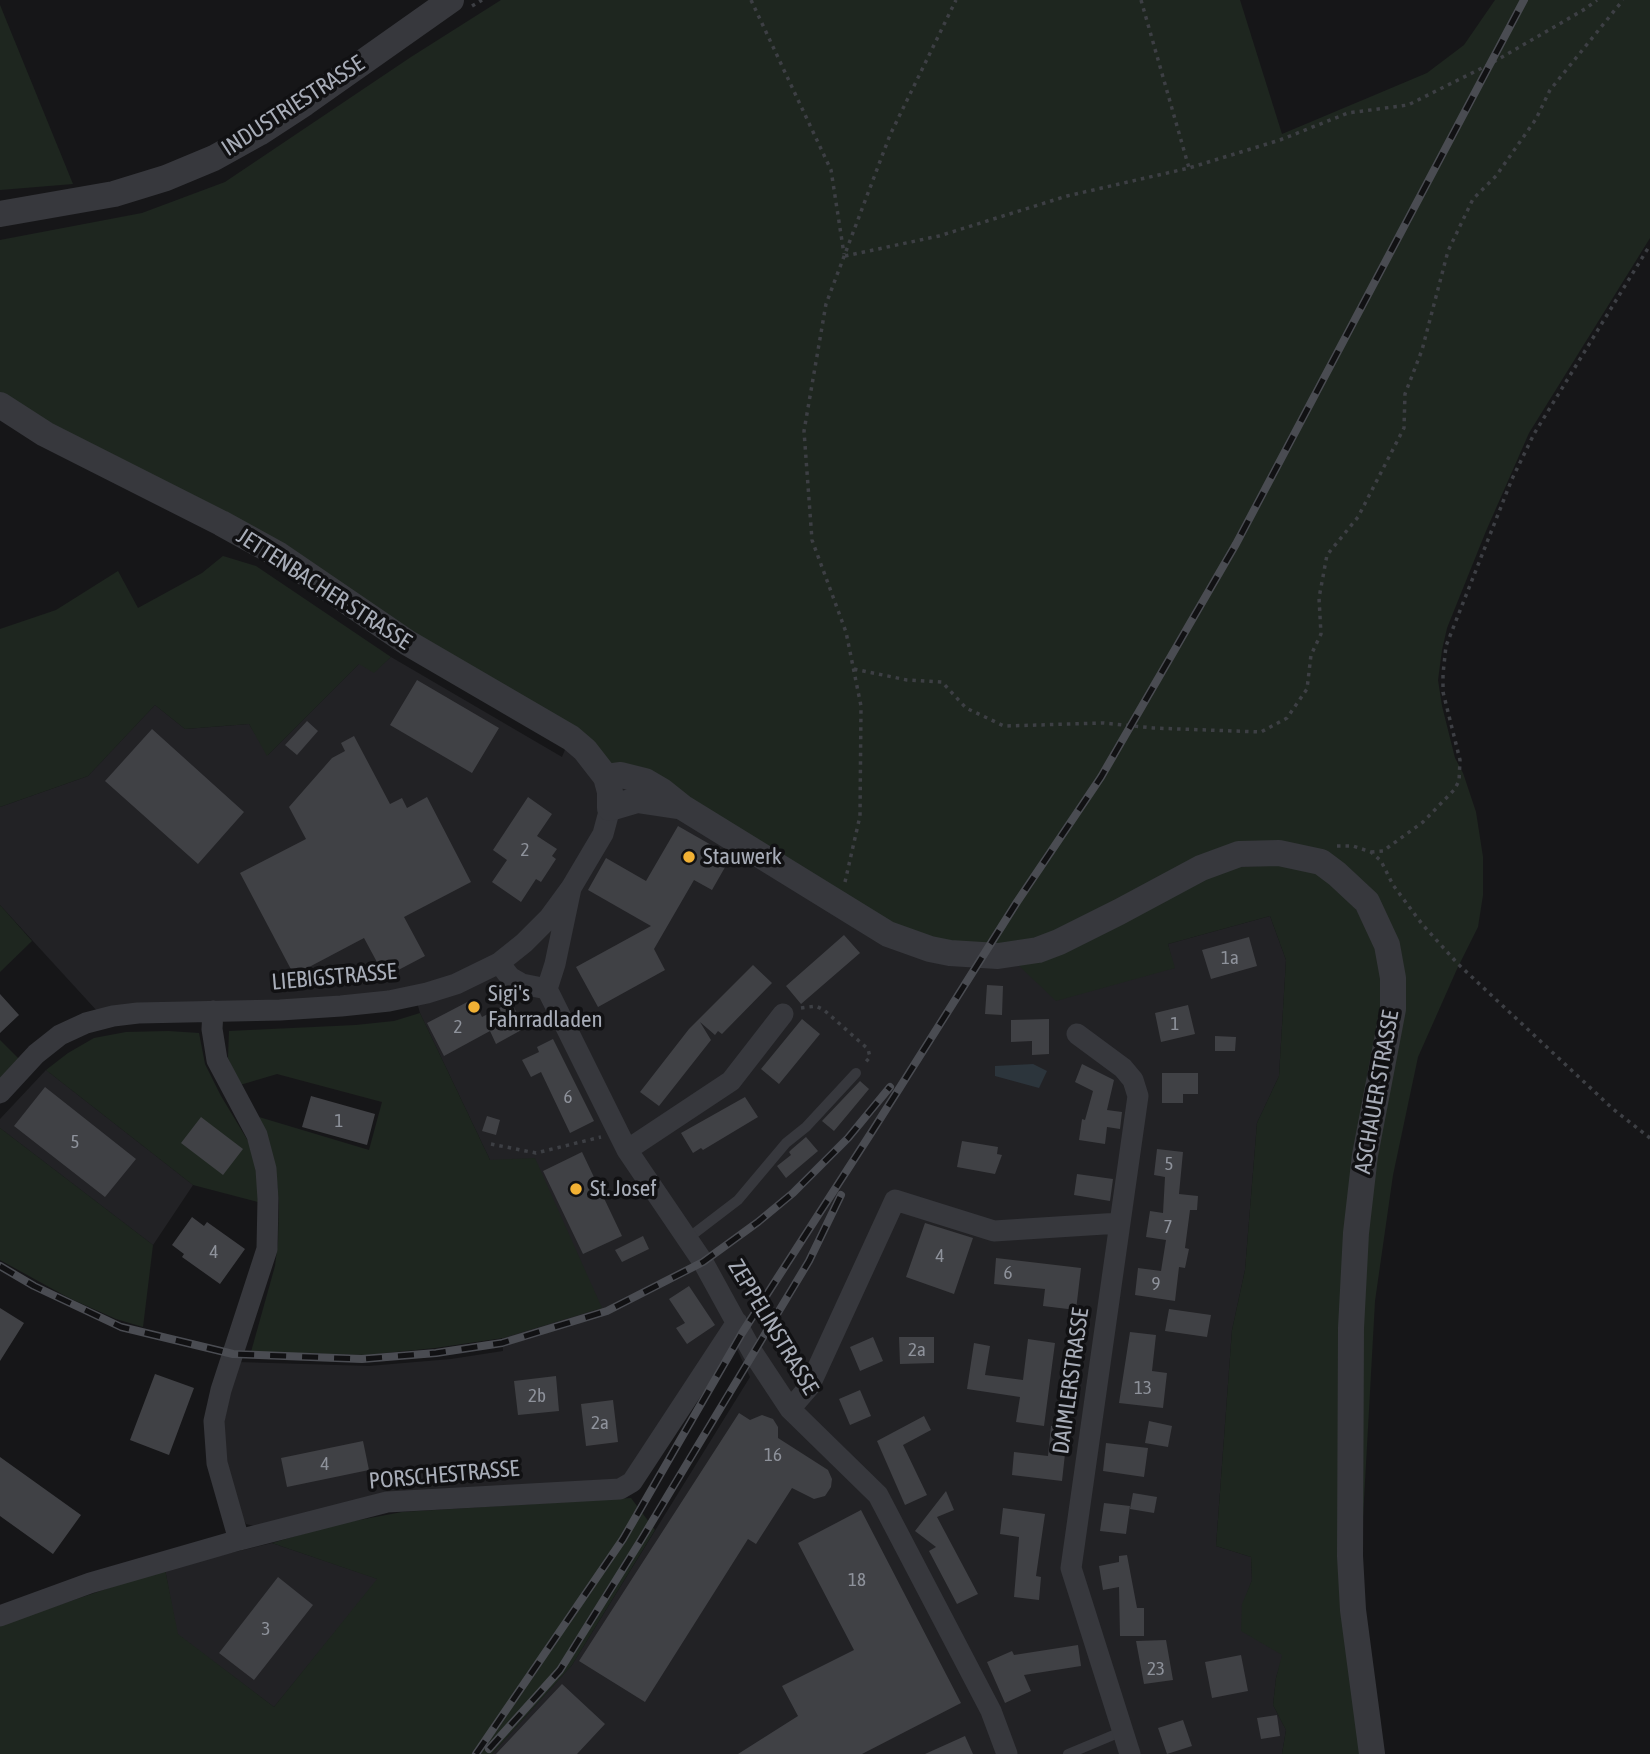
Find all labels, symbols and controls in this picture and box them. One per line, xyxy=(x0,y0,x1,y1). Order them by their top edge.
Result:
street label: INDUSTRIESTRASSE xyxy=(217,50,369,162)
street label: JETTENBACHER STRASSE xyxy=(231,522,417,656)
house number: 2 xyxy=(521,839,529,861)
place label: Stauwerk xyxy=(703,843,782,871)
marker: Stauwerk xyxy=(681,849,697,865)
house number: 1a xyxy=(1221,947,1239,969)
street label: LIEBIGSTRASSE xyxy=(270,958,398,996)
place label: Sigi's Fahrradladen xyxy=(488,980,603,1034)
marker: Sigi's Fahrradladen xyxy=(466,999,482,1015)
street label: ASCHAUER STRASSE xyxy=(1349,1008,1405,1176)
house number: 1 xyxy=(1171,1013,1179,1035)
house number: 2 xyxy=(454,1016,462,1038)
house number: 6 xyxy=(564,1086,572,1108)
house number: 1 xyxy=(335,1110,343,1132)
house number: 5 xyxy=(71,1131,79,1153)
house number: 5 xyxy=(1165,1153,1173,1175)
place label: St. Josef xyxy=(590,1175,657,1203)
marker: St. Josef xyxy=(568,1181,584,1197)
house number: 7 xyxy=(1164,1216,1172,1238)
house number: 4 xyxy=(210,1241,218,1263)
house number: 4 xyxy=(936,1245,944,1267)
street label: ZEPPELINSTRASSE xyxy=(722,1255,824,1399)
house number: 6 xyxy=(1004,1262,1012,1284)
house number: 9 xyxy=(1152,1273,1160,1295)
street label: DAIMLERSTRASSE xyxy=(1047,1306,1095,1456)
house number: 2a xyxy=(908,1339,926,1361)
house number: 13 xyxy=(1134,1377,1152,1399)
house number: 2b xyxy=(528,1385,546,1407)
house number: 2a xyxy=(591,1412,609,1434)
house number: 16 xyxy=(764,1444,782,1466)
house number: 4 xyxy=(321,1453,329,1475)
street label: PORSCHESTRASSE xyxy=(368,1455,520,1495)
house number: 18 xyxy=(848,1569,866,1591)
house number: 3 xyxy=(262,1618,270,1640)
house number: 23 xyxy=(1147,1658,1165,1680)

